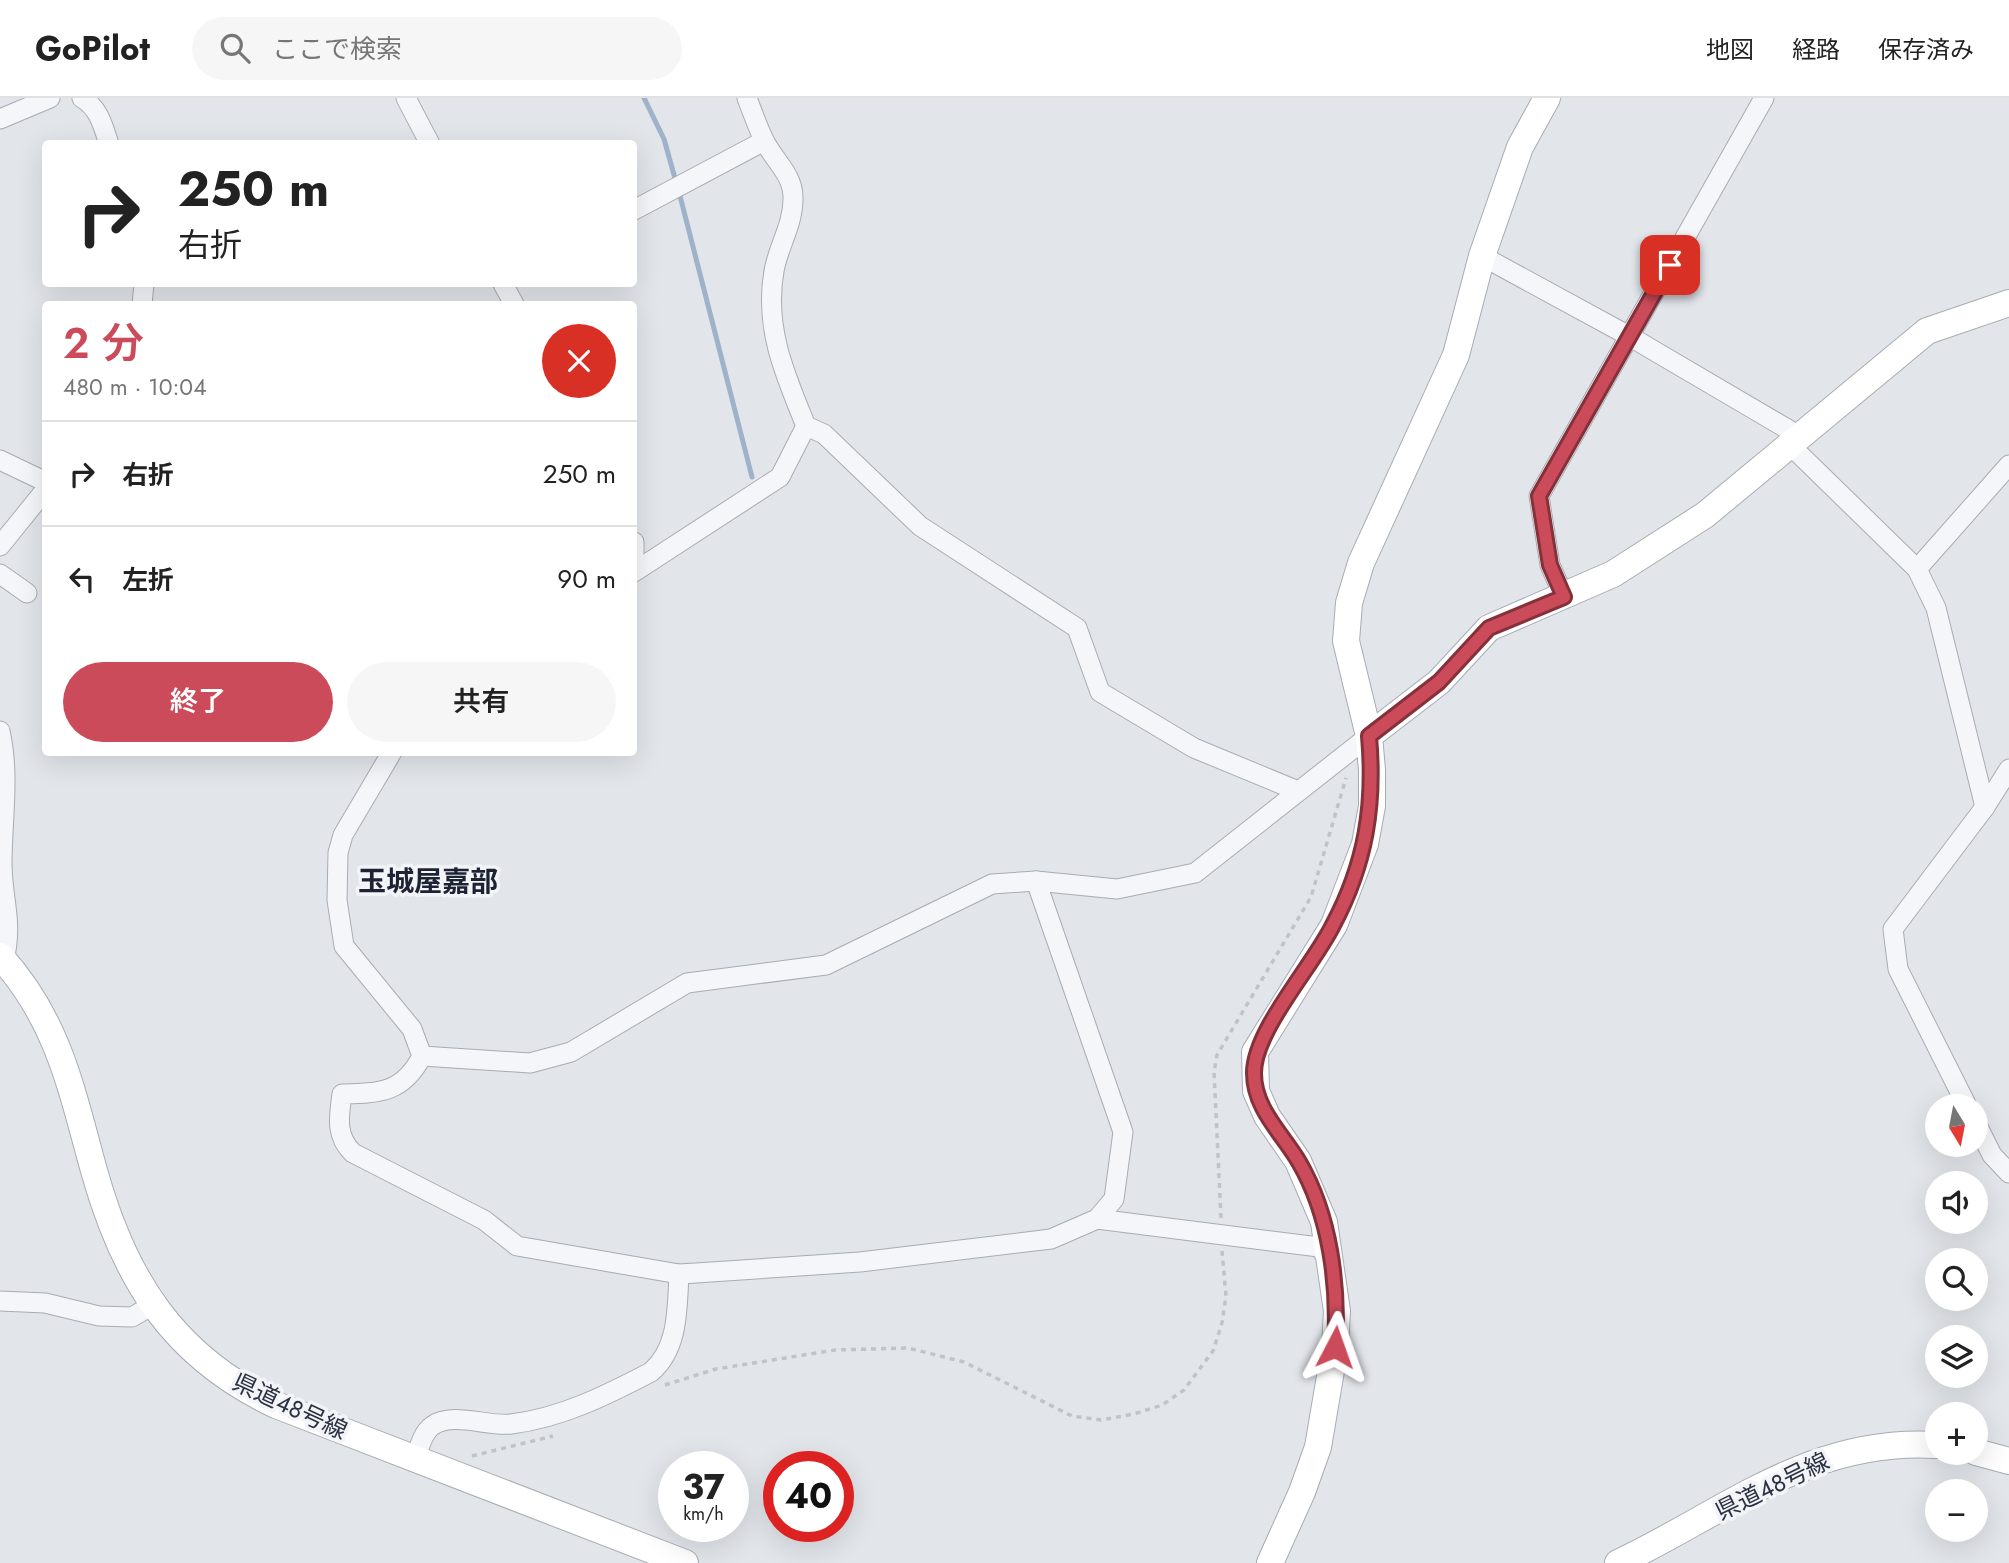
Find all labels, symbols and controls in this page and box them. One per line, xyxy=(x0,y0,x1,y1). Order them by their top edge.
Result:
search box xyxy=(192,17,682,80)
text: GoPilot xyxy=(35,25,150,72)
icon: search xyxy=(216,29,254,67)
text: ここで検索 xyxy=(272,30,402,68)
text: 地図 xyxy=(1706,32,1754,67)
text: 経路 xyxy=(1792,32,1840,67)
text: 保存済み xyxy=(1878,32,1974,67)
text: 250 m xyxy=(178,154,329,224)
icon: right xyxy=(63,168,154,259)
text: 右折 xyxy=(178,222,242,268)
pin xyxy=(1640,235,1700,295)
icon: arrive xyxy=(1651,246,1689,284)
text: 2 分 xyxy=(63,313,144,374)
button: close xyxy=(542,324,616,398)
text: 480 m · 10:04 xyxy=(63,370,207,404)
icon: right xyxy=(63,455,101,493)
text: 250 m xyxy=(543,455,616,493)
text: 右折 xyxy=(122,456,174,494)
icon: left xyxy=(63,560,101,598)
text: 90 m xyxy=(557,560,616,598)
text: 左折 xyxy=(122,561,174,599)
button: 終了 xyxy=(63,662,333,742)
button: 共有 xyxy=(347,662,616,742)
district label: 玉城屋嘉部 xyxy=(358,861,498,902)
north arrow xyxy=(1925,1094,1988,1157)
map controls xyxy=(1925,1094,1988,1542)
button: sound xyxy=(1925,1171,1988,1234)
button: search xyxy=(1925,1248,1988,1311)
position arrow xyxy=(1298,1310,1372,1384)
button: layers xyxy=(1925,1325,1988,1388)
street label: 県道48号線 xyxy=(227,1364,353,1448)
button: + xyxy=(1925,1402,1988,1465)
street label: 県道48号線 xyxy=(1709,1443,1835,1529)
speed limit sign: 40 xyxy=(763,1451,854,1542)
text: 37 xyxy=(682,1462,725,1512)
button: − xyxy=(1925,1479,1988,1542)
text: km/h xyxy=(683,1501,724,1527)

